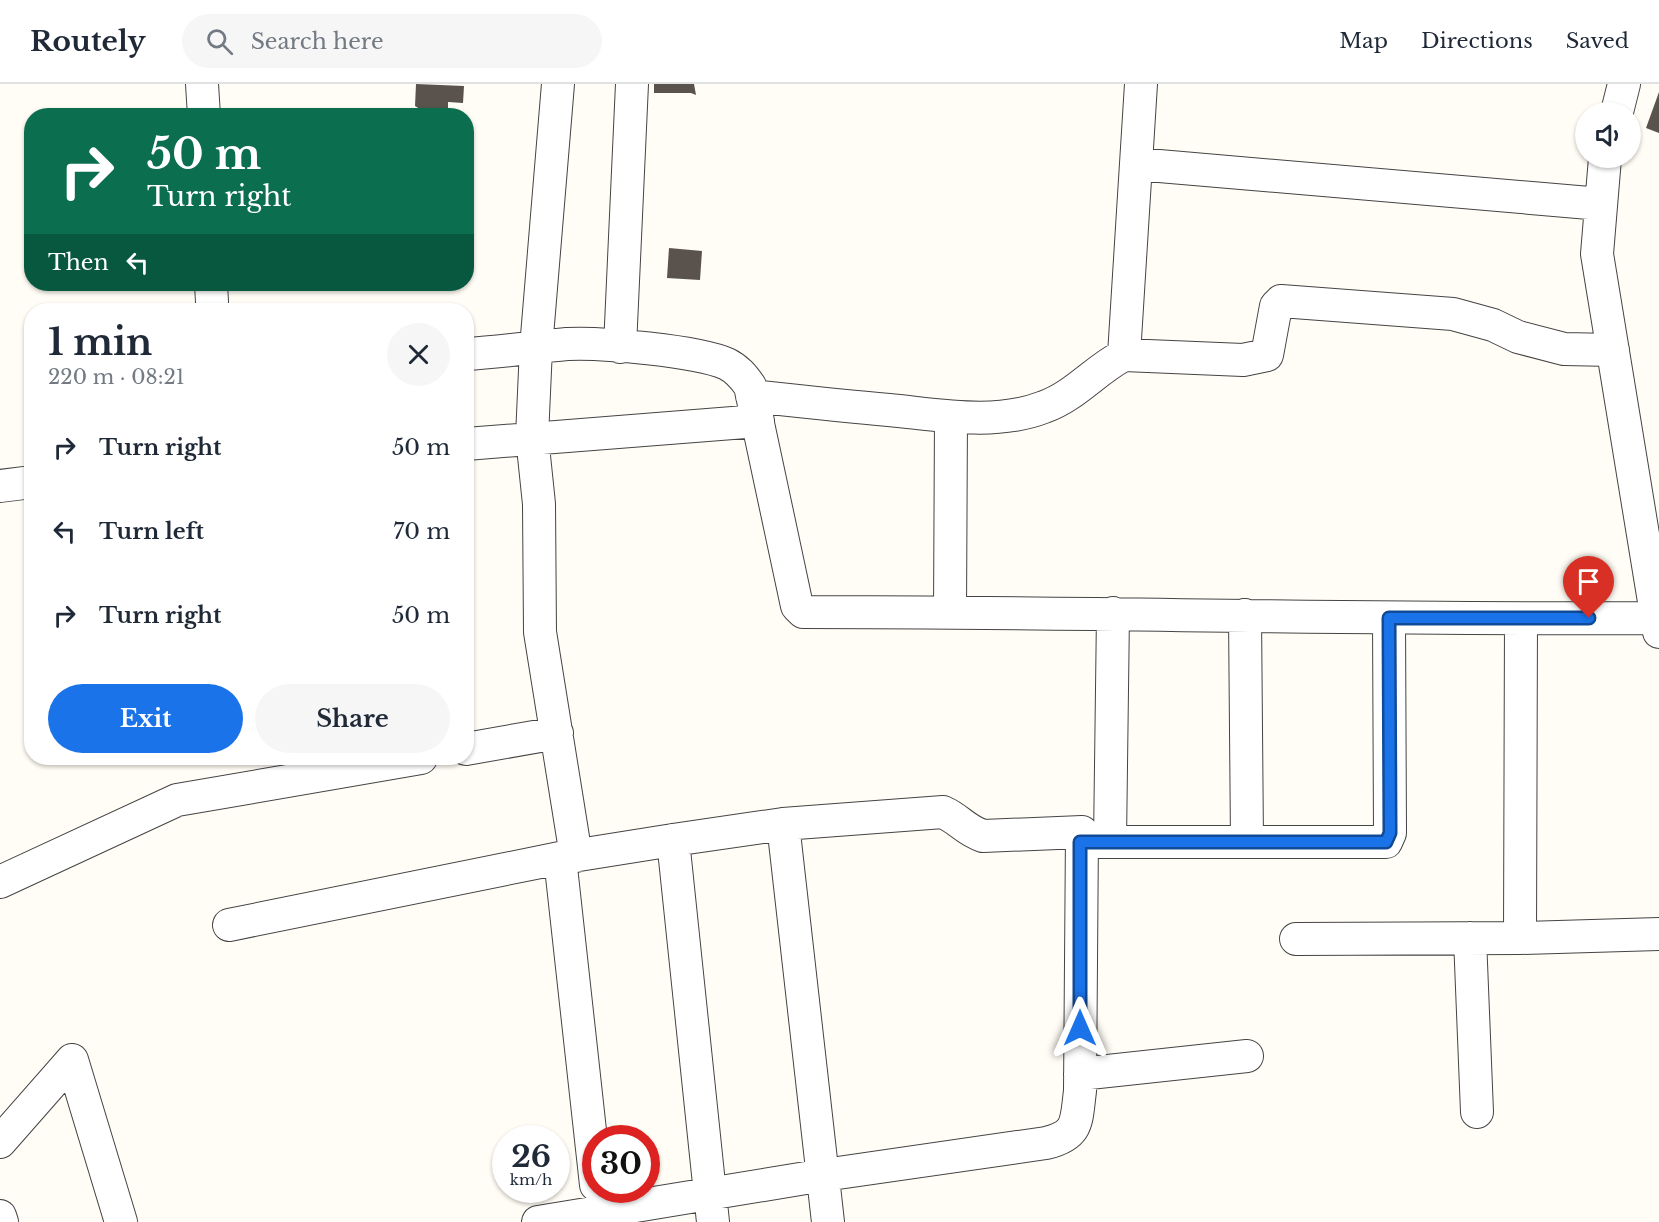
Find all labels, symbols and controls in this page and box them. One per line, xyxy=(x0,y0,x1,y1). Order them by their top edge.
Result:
search box xyxy=(182,14,602,68)
text: Routely xyxy=(30,24,146,59)
icon: search xyxy=(203,25,236,58)
text: Search here xyxy=(251,28,384,55)
text: Map xyxy=(1339,28,1388,54)
text: Directions xyxy=(1421,28,1533,54)
text: Saved xyxy=(1566,28,1629,54)
map controls xyxy=(1575,102,1641,168)
button: sound xyxy=(1575,102,1641,168)
text: 50 m xyxy=(147,128,261,180)
icon: right xyxy=(48,132,126,210)
text: Turn right xyxy=(147,180,291,213)
icon: left xyxy=(121,246,154,279)
text: Then xyxy=(48,249,109,276)
text: 1 min xyxy=(48,320,152,365)
button: close xyxy=(387,323,450,386)
text: 220 m · 08:21 xyxy=(48,365,185,389)
icon: right xyxy=(48,431,81,464)
text: Turn right xyxy=(99,434,221,461)
text: 50 m xyxy=(392,434,450,461)
icon: left xyxy=(48,515,81,548)
text: Turn left xyxy=(99,518,204,545)
text: 70 m xyxy=(393,518,450,545)
pin xyxy=(1563,556,1614,618)
icon: arrive xyxy=(1572,565,1605,598)
icon: right xyxy=(48,599,81,632)
text: Turn right xyxy=(99,602,221,629)
text: 50 m xyxy=(392,602,450,629)
button: Exit xyxy=(48,684,243,753)
button: Share xyxy=(255,684,450,753)
position arrow xyxy=(1048,996,1112,1060)
speed limit sign: 30 xyxy=(582,1125,660,1203)
text: 26 xyxy=(511,1138,551,1175)
text: km/h xyxy=(510,1170,552,1189)

